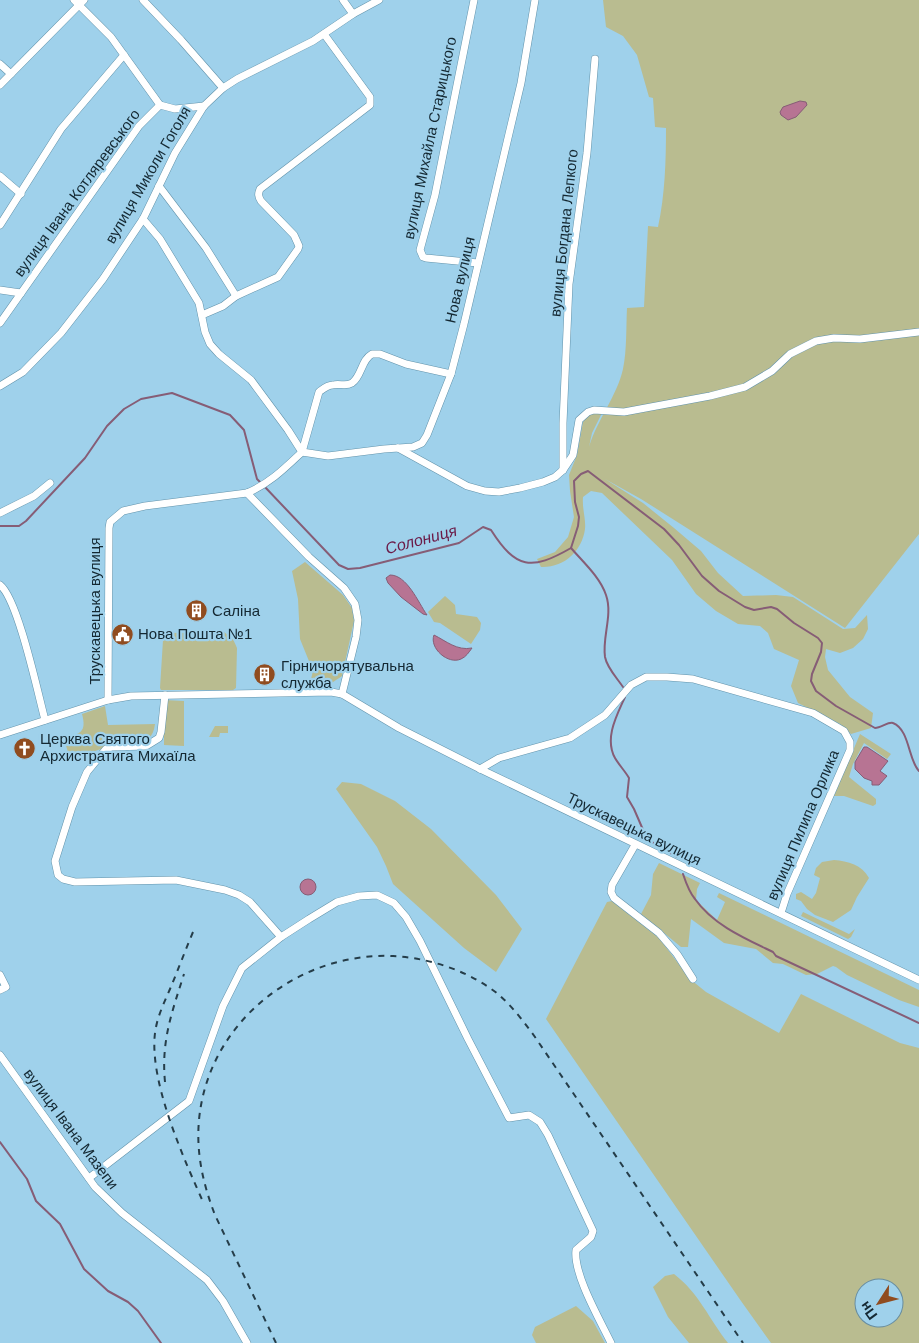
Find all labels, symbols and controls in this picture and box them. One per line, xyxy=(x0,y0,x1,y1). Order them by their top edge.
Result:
street label: вулиця Михайла Старицького xyxy=(400,35,459,241)
street label: вулиця Миколи Гоголя xyxy=(101,103,194,246)
street label: вулиця Івана Котляревського xyxy=(10,106,143,280)
street label: вулиця Богдана Лепкого xyxy=(546,148,581,318)
street label: Нова вулиця xyxy=(441,235,478,325)
water label: Солониця xyxy=(383,522,459,557)
street label: Трускавецька вулиця xyxy=(86,537,103,685)
building icon: Саліна xyxy=(184,599,208,623)
place label: Саліна xyxy=(212,602,261,619)
public building icon: Нова Пошта №1 xyxy=(110,622,134,646)
place label: Нова Пошта №1 xyxy=(138,625,252,642)
place label: Гірничорятувальна служба xyxy=(281,657,414,691)
building icon: Гірничорятувальна служба xyxy=(253,663,277,687)
place label: Церква Святого Архистратига Михаїла xyxy=(40,730,196,764)
church icon: Церква Святого Архистратига Михаїла xyxy=(12,736,36,760)
street label: вулиця Пилипа Орлика xyxy=(763,746,842,903)
street label: Трускавецька вулиця xyxy=(564,789,704,868)
street label: вулиця Івана Мазепи xyxy=(21,1065,122,1192)
north arrow xyxy=(854,1278,904,1328)
text: Пн xyxy=(857,1298,880,1323)

